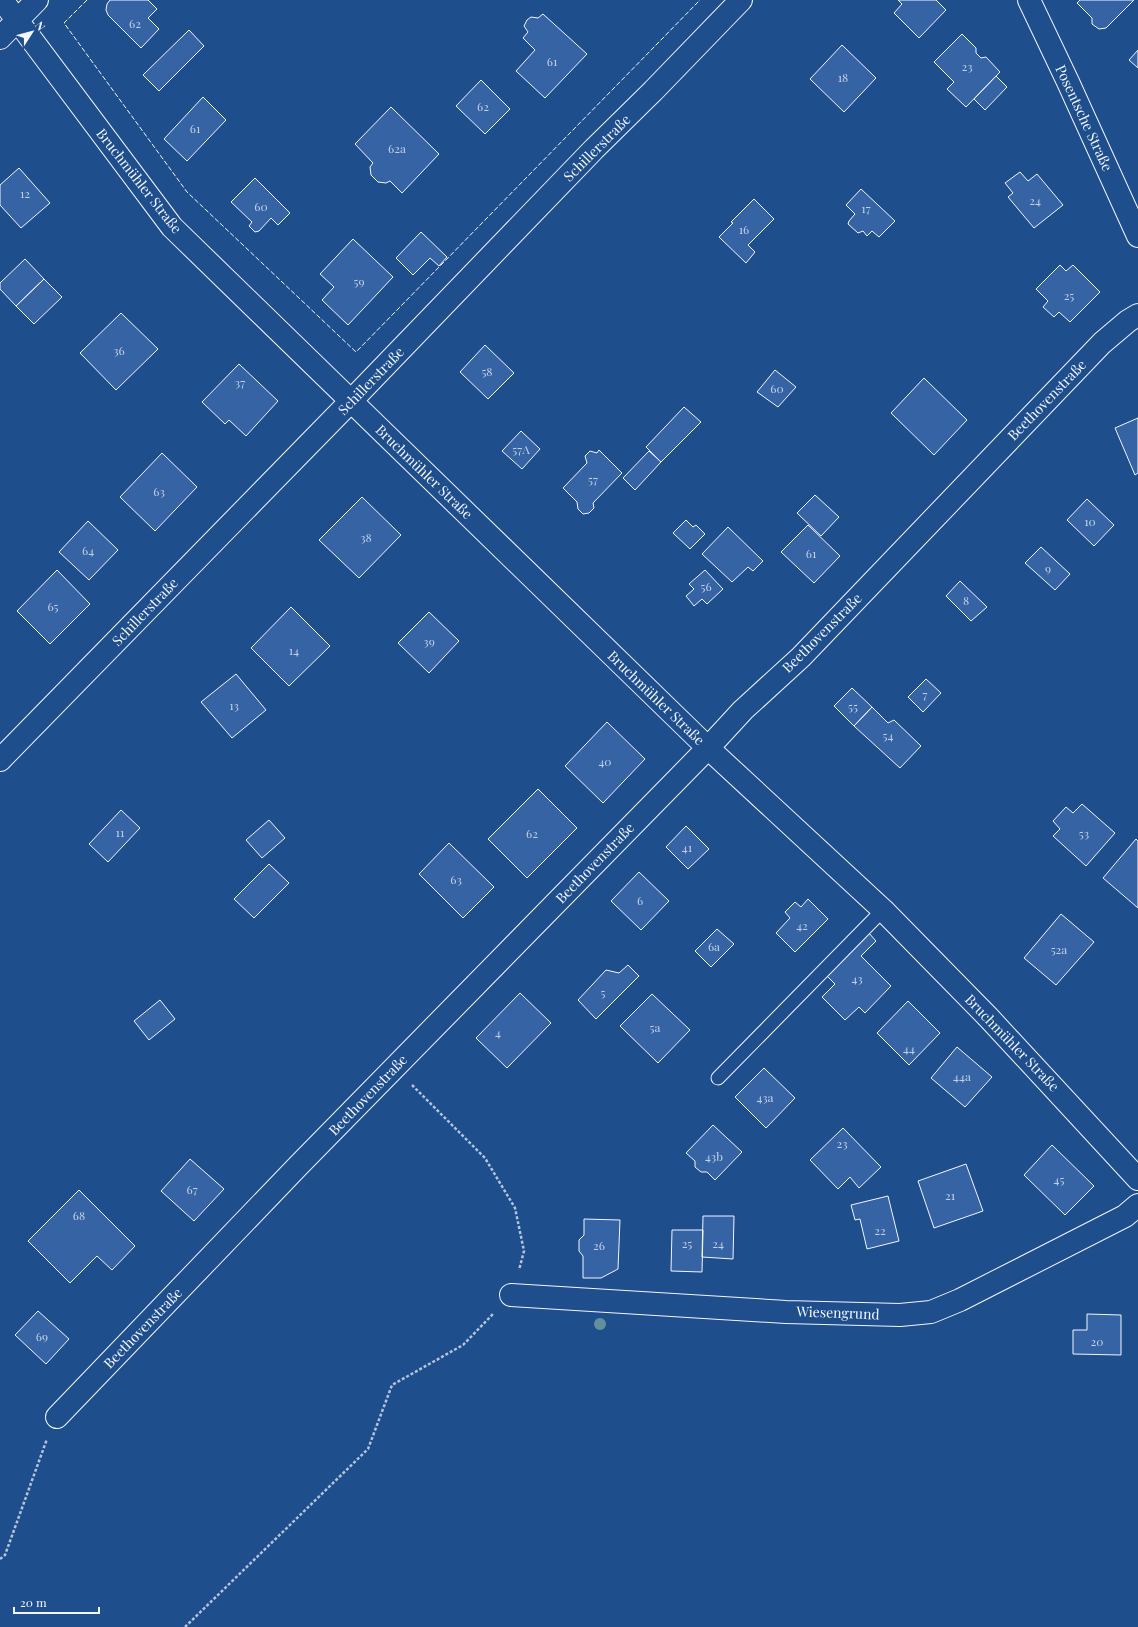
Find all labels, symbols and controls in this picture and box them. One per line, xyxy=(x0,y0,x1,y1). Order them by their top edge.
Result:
north arrow xyxy=(12,12,52,52)
house number: 62 xyxy=(129,15,141,31)
text: N xyxy=(32,18,49,33)
house number: 61 xyxy=(547,53,558,69)
house number: 23 xyxy=(961,58,973,74)
street label: Posentsche Straße xyxy=(1051,62,1117,174)
house number: 18 xyxy=(838,69,848,85)
house number: 62 xyxy=(477,98,489,114)
street label: Schillerstraße xyxy=(559,110,634,185)
house number: 61 xyxy=(190,120,201,136)
street label: Bruchmühler Straße xyxy=(92,124,186,237)
house number: 62a xyxy=(388,140,406,156)
house number: 12 xyxy=(20,185,30,201)
house number: 24 xyxy=(1029,192,1041,208)
house number: 60 xyxy=(254,198,268,214)
house number: 17 xyxy=(861,200,871,216)
house number: 16 xyxy=(739,221,749,237)
house number: 59 xyxy=(353,273,365,289)
house number: 25 xyxy=(1064,287,1074,303)
house number: 36 xyxy=(113,342,125,358)
street label: Schillerstraße xyxy=(333,343,408,419)
street label: Beethovenstraße xyxy=(1003,355,1090,444)
house number: 58 xyxy=(481,363,493,379)
house number: 37 xyxy=(235,374,245,390)
house number: 60 xyxy=(770,380,784,396)
street label: Bruchmühler Straße xyxy=(372,420,477,523)
house number: 57A xyxy=(512,441,530,457)
house number: 57 xyxy=(588,471,598,487)
house number: 63 xyxy=(153,483,165,499)
house number: 10 xyxy=(1084,513,1096,529)
house number: 38 xyxy=(360,529,372,545)
house number: 64 xyxy=(82,542,94,558)
house number: 61 xyxy=(806,545,817,561)
house number: 9 xyxy=(1045,560,1051,576)
street label: Schillerstraße xyxy=(107,574,182,650)
house number: 56 xyxy=(700,578,712,594)
street label: Beethovenstraße xyxy=(778,589,866,677)
house number: 8 xyxy=(963,592,969,608)
house number: 65 xyxy=(47,598,59,614)
house number: 39 xyxy=(423,633,435,649)
house number: 14 xyxy=(289,642,299,658)
street label: Bruchmühler Straße xyxy=(604,646,709,749)
house number: 7 xyxy=(923,686,928,702)
house number: 13 xyxy=(229,697,239,713)
house number: 55 xyxy=(848,698,858,714)
house number: 54 xyxy=(883,727,894,743)
house number: 40 xyxy=(598,753,612,769)
street label: Beethovenstraße xyxy=(551,818,638,907)
house number: 11 xyxy=(116,824,125,840)
house number: 62 xyxy=(526,825,538,841)
house number: 53 xyxy=(1079,825,1089,841)
house number: 41 xyxy=(682,839,693,855)
house number: 63 xyxy=(450,871,462,887)
house number: 6 xyxy=(637,892,643,908)
house number: 42 xyxy=(796,917,808,933)
house number: 6a xyxy=(708,938,720,954)
house number: 52a xyxy=(1051,941,1067,957)
house number: 43 xyxy=(851,970,863,986)
house number: 5 xyxy=(601,984,606,1000)
street label: Bruchmühler Straße xyxy=(961,990,1064,1095)
house number: 5a xyxy=(650,1019,660,1035)
house number: 4 xyxy=(495,1024,501,1040)
house number: 44 xyxy=(903,1040,915,1056)
street label: Beethovenstraße xyxy=(324,1050,411,1139)
house number: 44a xyxy=(953,1068,971,1084)
house number: 43a xyxy=(756,1089,774,1105)
house number: 23 xyxy=(836,1135,848,1151)
house number: 43b xyxy=(705,1148,723,1164)
house number: 45 xyxy=(1054,1171,1064,1187)
house number: 67 xyxy=(186,1181,198,1197)
house number: 21 xyxy=(945,1187,956,1203)
house number: 68 xyxy=(73,1207,85,1223)
house number: 22 xyxy=(874,1222,886,1238)
house number: 25 xyxy=(682,1235,692,1251)
house number: 24 xyxy=(712,1235,724,1251)
house number: 26 xyxy=(593,1237,605,1253)
street label: Beethovenstraße xyxy=(99,1283,186,1372)
street label: Wiesengrund xyxy=(795,1302,880,1323)
house number: 69 xyxy=(36,1328,48,1344)
house number: 20 xyxy=(1091,1333,1103,1349)
scale bar xyxy=(14,1589,99,1615)
text: 20 m xyxy=(20,1594,47,1610)

